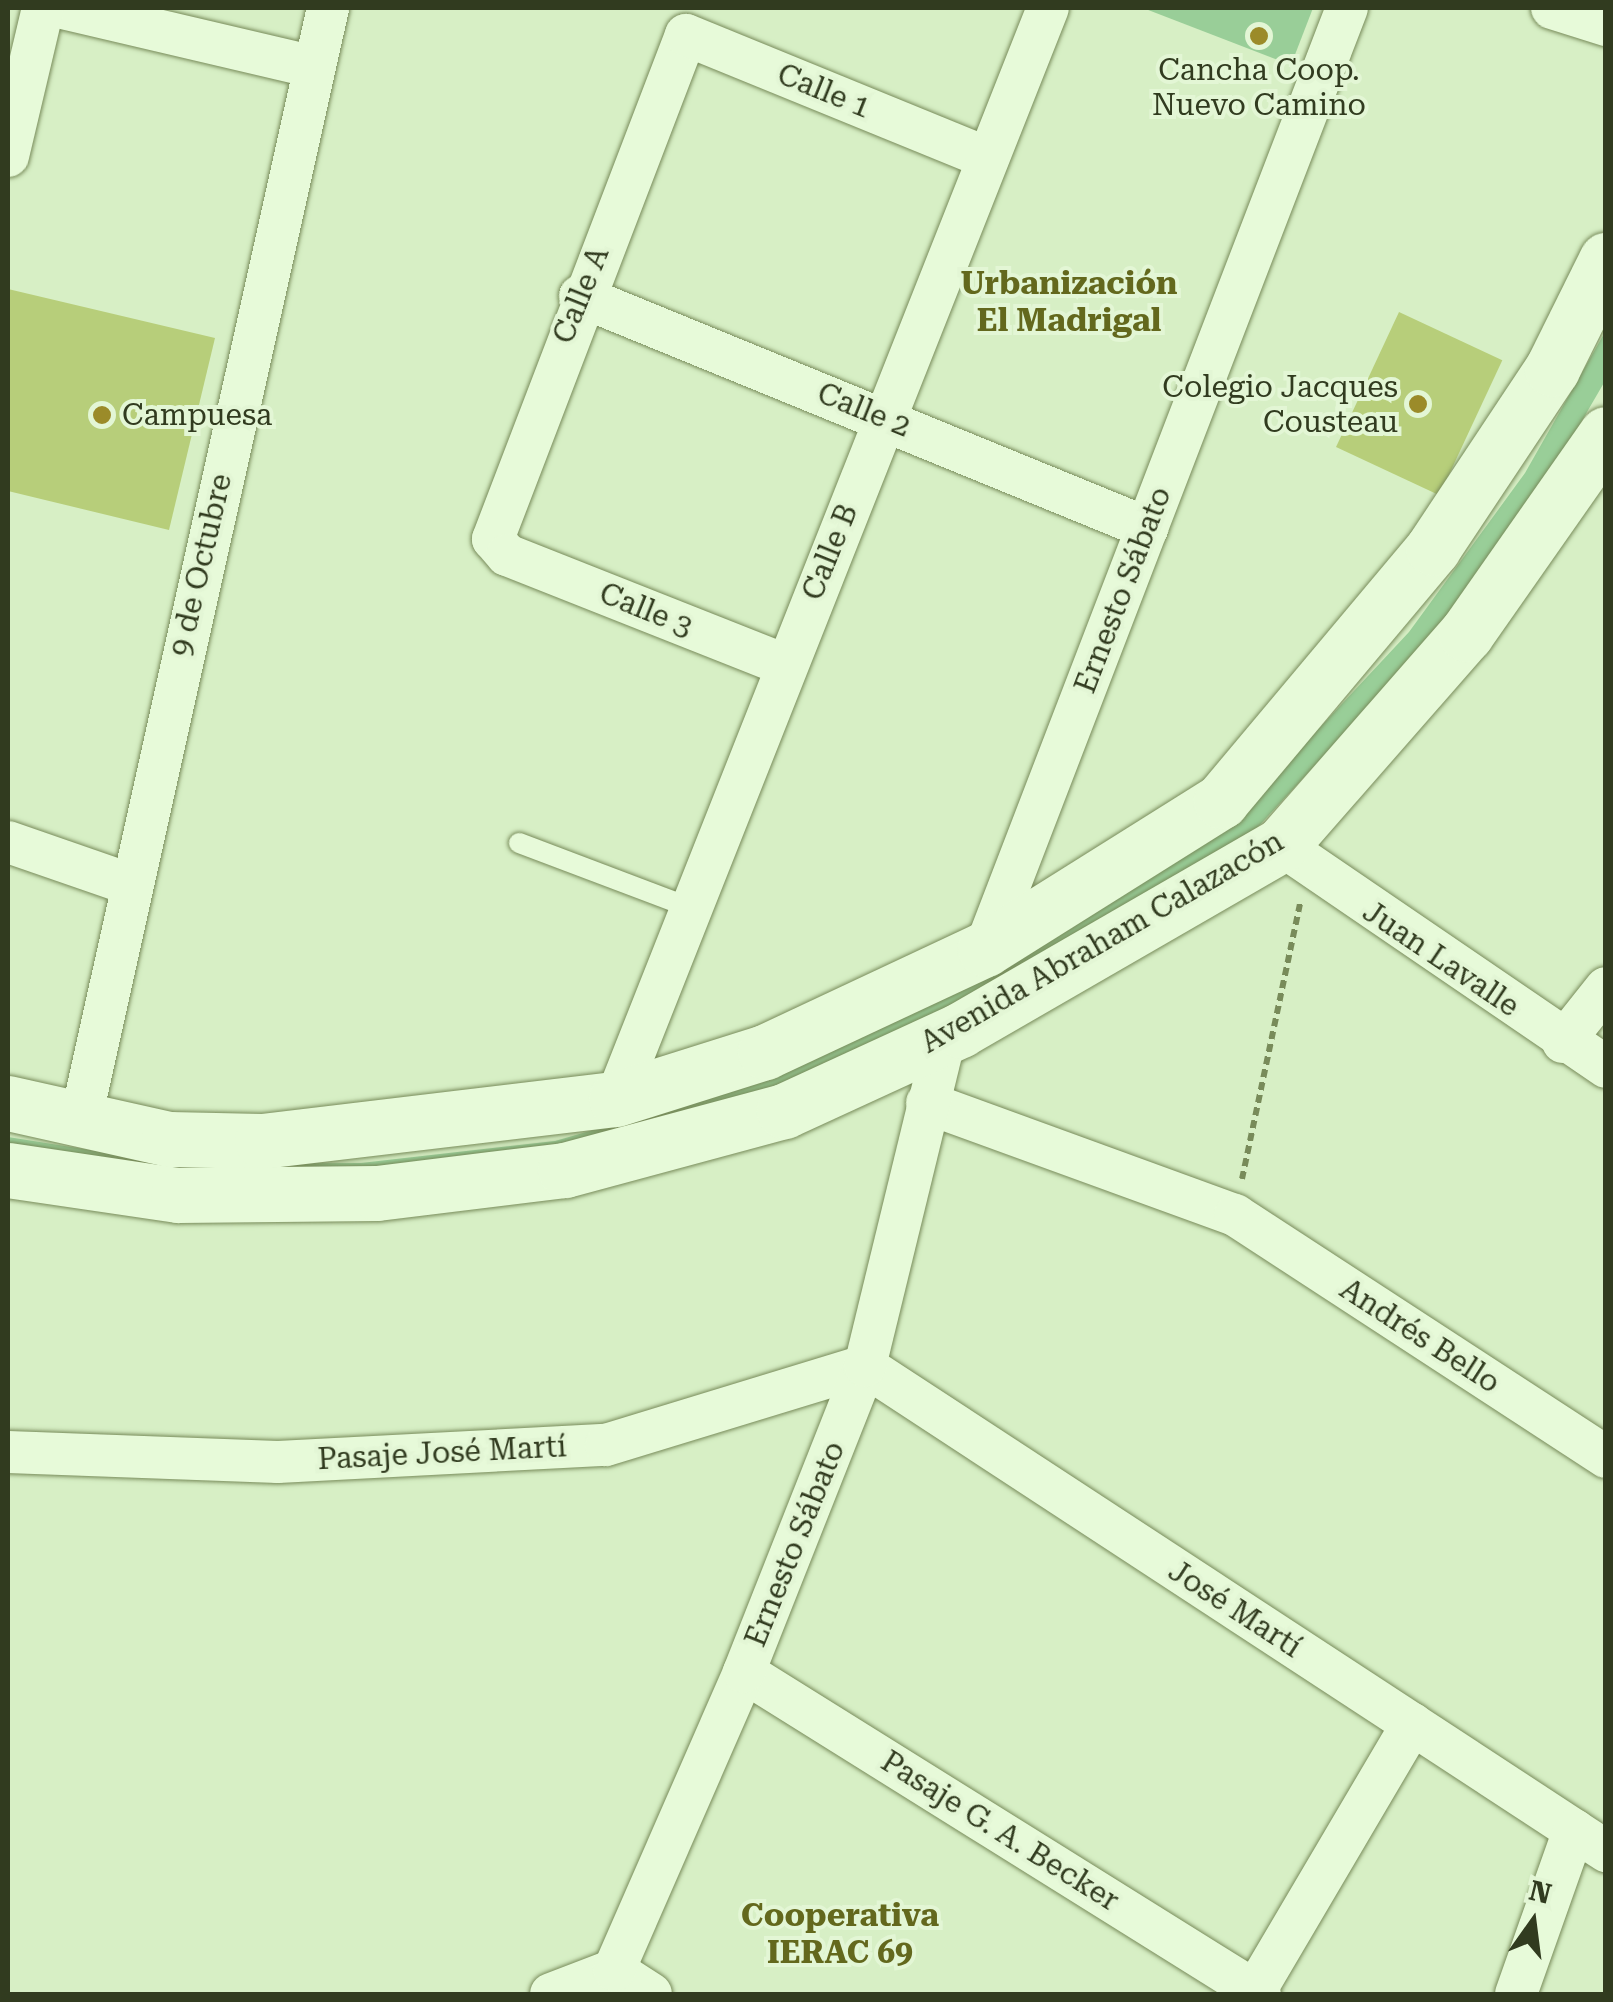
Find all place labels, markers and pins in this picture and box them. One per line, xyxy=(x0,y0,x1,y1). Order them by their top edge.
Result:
marker: Cancha Coop. Nuevo Camino xyxy=(1248,25,1270,47)
place label: Cancha Coop. Nuevo Camino xyxy=(1152,52,1366,122)
place label: Colegio Jacques Cousteau xyxy=(1162,369,1398,440)
marker: Colegio Jacques Cousteau xyxy=(1407,393,1429,415)
place label: Campuesa xyxy=(122,397,272,433)
marker: Campuesa xyxy=(91,404,113,426)

